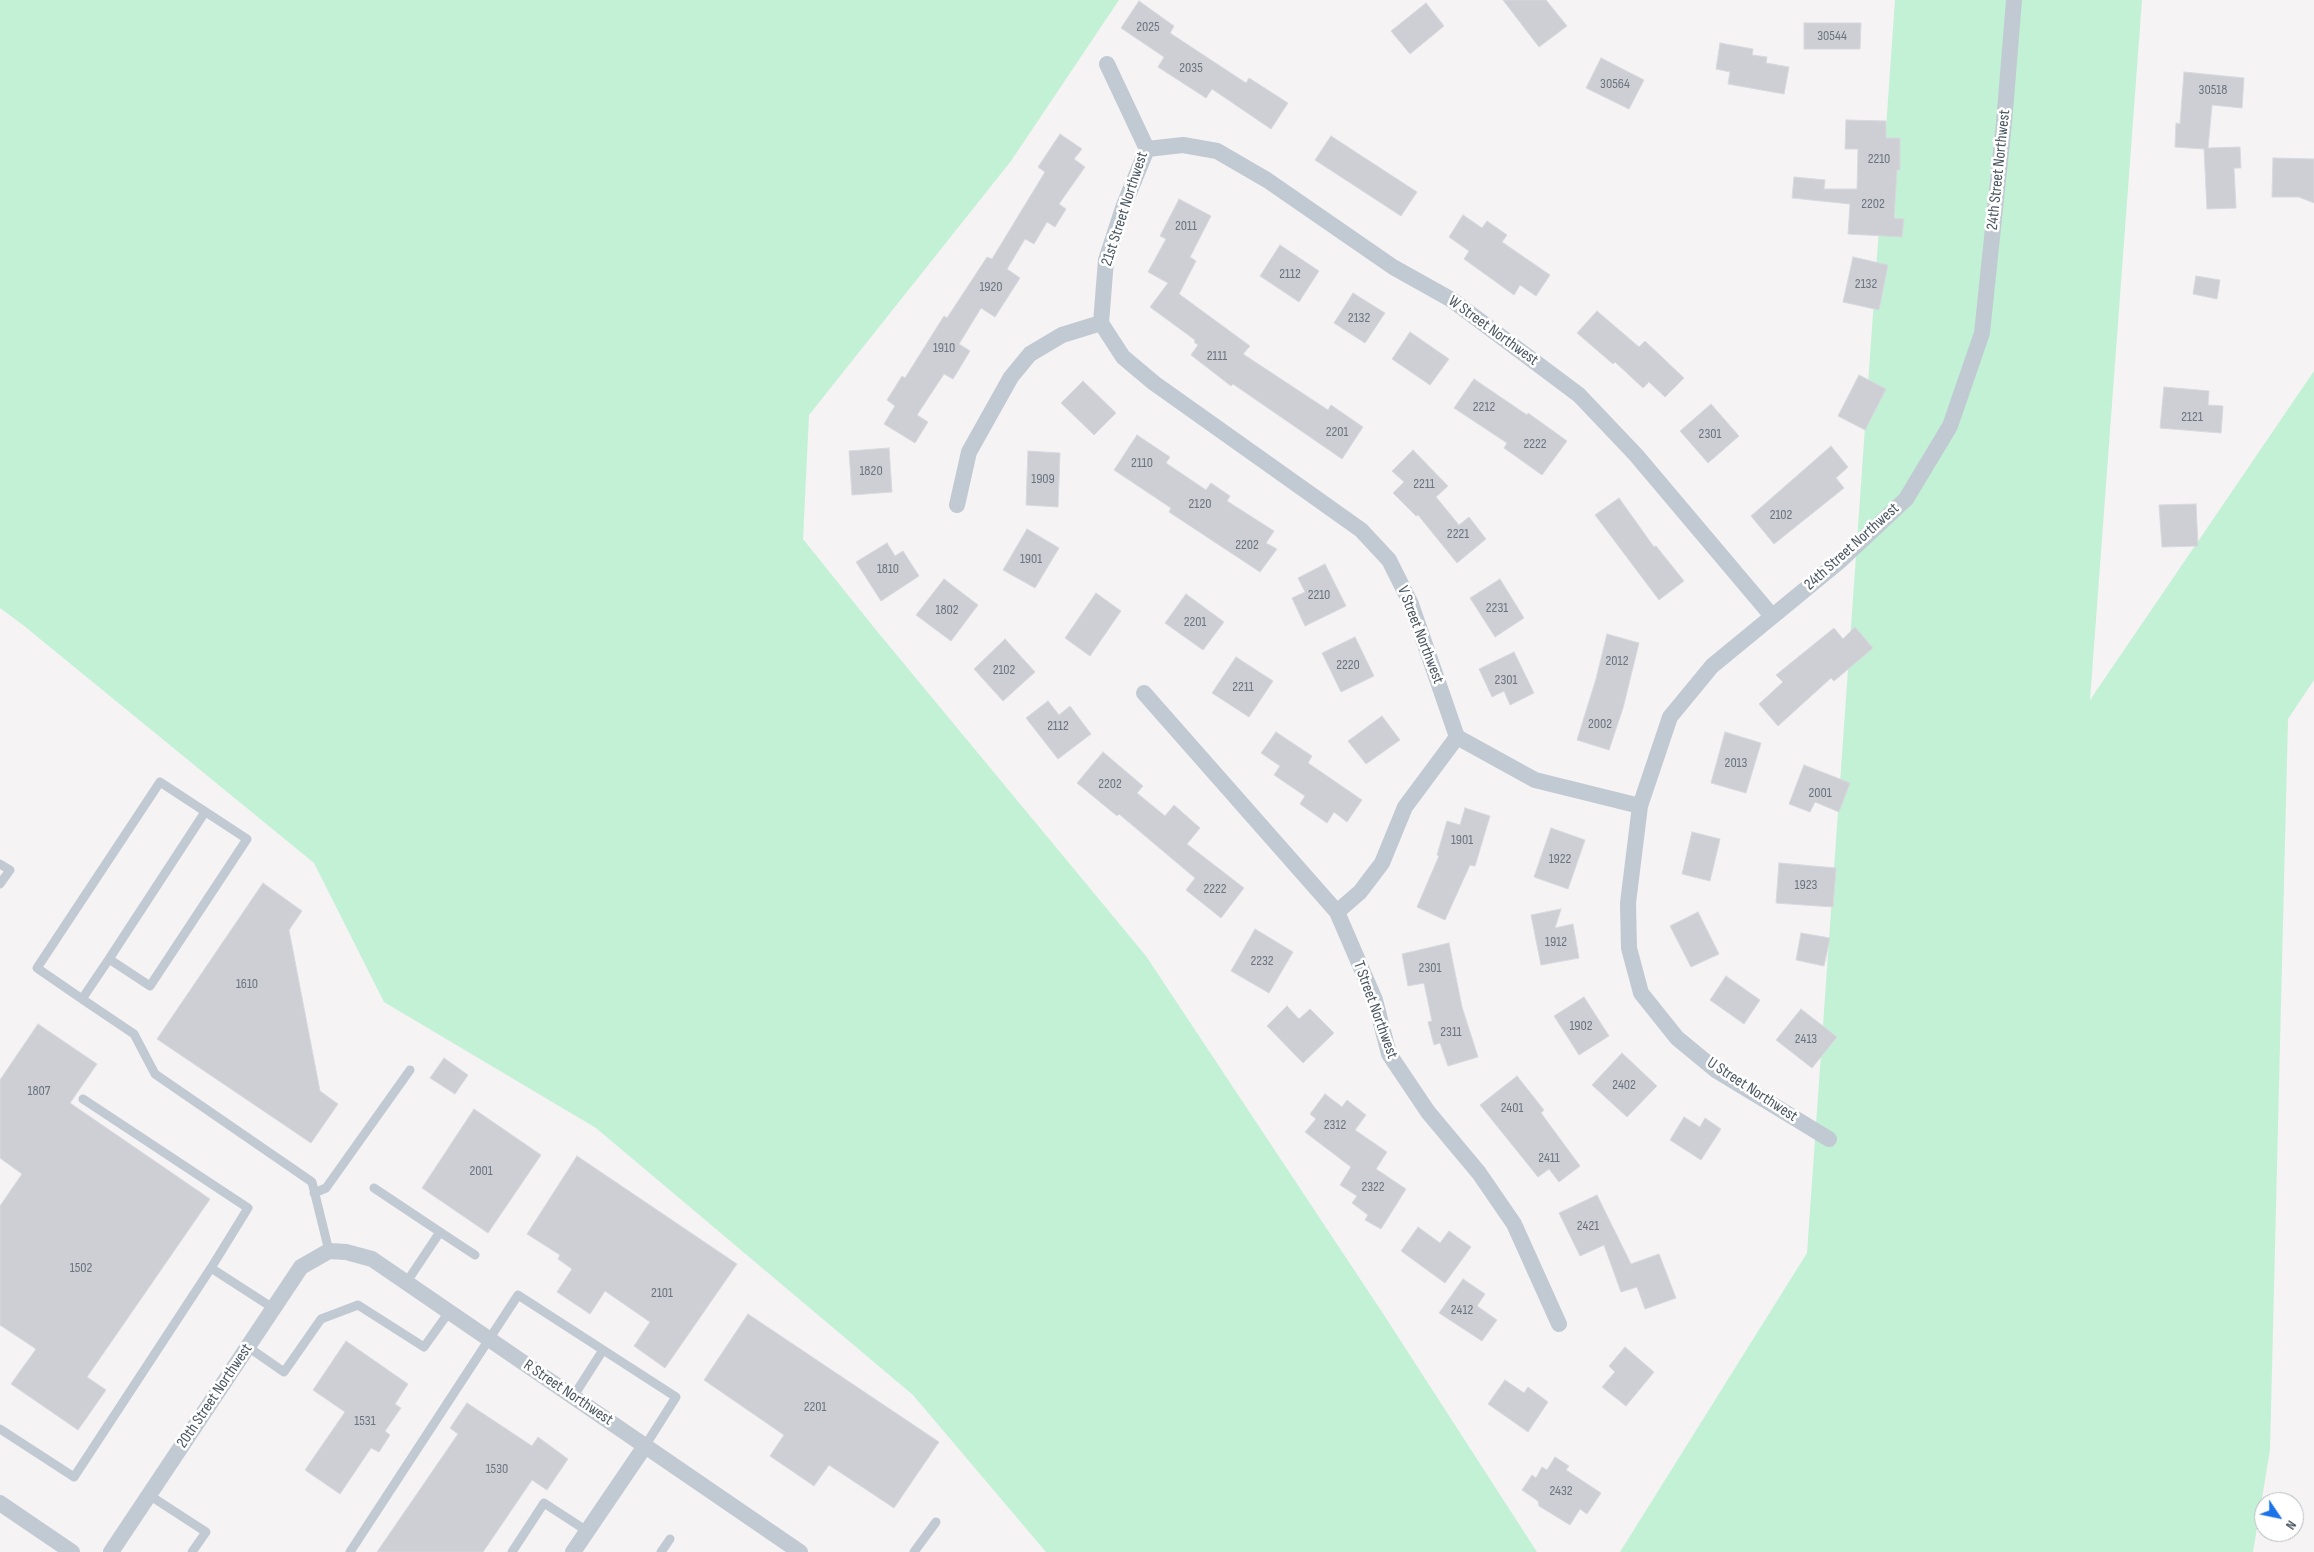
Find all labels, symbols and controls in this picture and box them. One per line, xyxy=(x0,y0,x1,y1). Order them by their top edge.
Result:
house number: 2025 xyxy=(1136,19,1160,35)
house number: 30544 xyxy=(1817,28,1847,44)
house number: 2035 xyxy=(1179,60,1203,76)
house number: 30564 xyxy=(1600,76,1630,92)
house number: 30518 xyxy=(2199,82,2227,98)
street label: 24th Street Northwest xyxy=(1983,109,2015,231)
street label: 21st Street Northwest xyxy=(1097,149,1153,269)
house number: 2210 xyxy=(1868,151,1890,167)
house number: 2202 xyxy=(1861,196,1885,212)
house number: 2011 xyxy=(1175,218,1197,234)
house number: 2112 xyxy=(1279,266,1301,282)
house number: 2132 xyxy=(1855,276,1877,292)
house number: 1920 xyxy=(979,279,1003,295)
street label: W Street Northwest xyxy=(1444,292,1542,370)
house number: 2132 xyxy=(1348,310,1370,326)
house number: 1910 xyxy=(933,340,955,356)
house number: 2111 xyxy=(1207,348,1227,364)
house number: 2212 xyxy=(1473,399,1495,415)
house number: 2121 xyxy=(2181,409,2203,425)
house number: 2201 xyxy=(1326,424,1348,440)
house number: 2301 xyxy=(1699,426,1721,442)
house number: 2222 xyxy=(1523,436,1547,452)
house number: 2110 xyxy=(1131,455,1153,471)
house number: 1820 xyxy=(859,463,883,479)
house number: 1909 xyxy=(1031,471,1055,487)
house number: 2211 xyxy=(1413,476,1435,492)
house number: 2120 xyxy=(1189,496,1211,512)
street label: 24th Street Northwest xyxy=(1801,499,1903,595)
house number: 2102 xyxy=(1770,507,1792,523)
house number: 2221 xyxy=(1447,526,1469,542)
house number: 2202 xyxy=(1235,537,1259,553)
house number: 1901 xyxy=(1020,551,1042,567)
house number: 1810 xyxy=(877,561,899,577)
street label: V Street Northwest xyxy=(1393,583,1447,687)
house number: 2210 xyxy=(1308,587,1330,603)
house number: 2231 xyxy=(1486,600,1508,616)
house number: 1802 xyxy=(935,602,959,618)
house number: 2201 xyxy=(1184,614,1206,630)
house number: 2012 xyxy=(1606,653,1628,669)
house number: 2220 xyxy=(1336,657,1360,673)
house number: 2102 xyxy=(993,662,1015,678)
house number: 2301 xyxy=(1495,672,1517,688)
house number: 2211 xyxy=(1232,679,1254,695)
house number: 2002 xyxy=(1588,716,1612,732)
house number: 2112 xyxy=(1047,718,1069,734)
house number: 2013 xyxy=(1725,755,1747,771)
house number: 2202 xyxy=(1098,776,1122,792)
house number: 2001 xyxy=(1808,785,1832,801)
house number: 1901 xyxy=(1451,832,1473,848)
house number: 1922 xyxy=(1549,851,1571,867)
house number: 1923 xyxy=(1795,877,1817,893)
house number: 2222 xyxy=(1203,881,1227,897)
house number: 1912 xyxy=(1545,934,1567,950)
house number: 2232 xyxy=(1250,953,1274,969)
street label: T Street Northwest xyxy=(1348,958,1402,1062)
house number: 2301 xyxy=(1419,960,1441,976)
house number: 1610 xyxy=(236,976,258,992)
house number: 1902 xyxy=(1569,1018,1593,1034)
house number: 2311 xyxy=(1440,1024,1462,1040)
house number: 2413 xyxy=(1795,1031,1817,1047)
street label: U Street Northwest xyxy=(1703,1054,1801,1126)
house number: 2402 xyxy=(1612,1077,1636,1093)
house number: 1807 xyxy=(28,1083,50,1099)
house number: 2401 xyxy=(1501,1100,1523,1116)
house number: 2312 xyxy=(1324,1117,1346,1133)
house number: 2411 xyxy=(1538,1150,1560,1166)
house number: 2001 xyxy=(469,1163,493,1179)
house number: 2322 xyxy=(1361,1179,1385,1195)
house number: 2421 xyxy=(1577,1218,1599,1234)
house number: 1502 xyxy=(70,1260,92,1276)
house number: 2101 xyxy=(651,1285,673,1301)
house number: 2412 xyxy=(1451,1302,1473,1318)
street label: 20th Street Northwest xyxy=(173,1340,257,1452)
street label: R Street Northwest xyxy=(520,1356,616,1430)
house number: 2201 xyxy=(804,1399,826,1415)
house number: 1531 xyxy=(354,1413,376,1429)
house number: 1530 xyxy=(486,1461,508,1477)
house number: 2432 xyxy=(1549,1483,1573,1499)
north arrow xyxy=(2254,1492,2304,1542)
text: N xyxy=(2282,1517,2300,1533)

